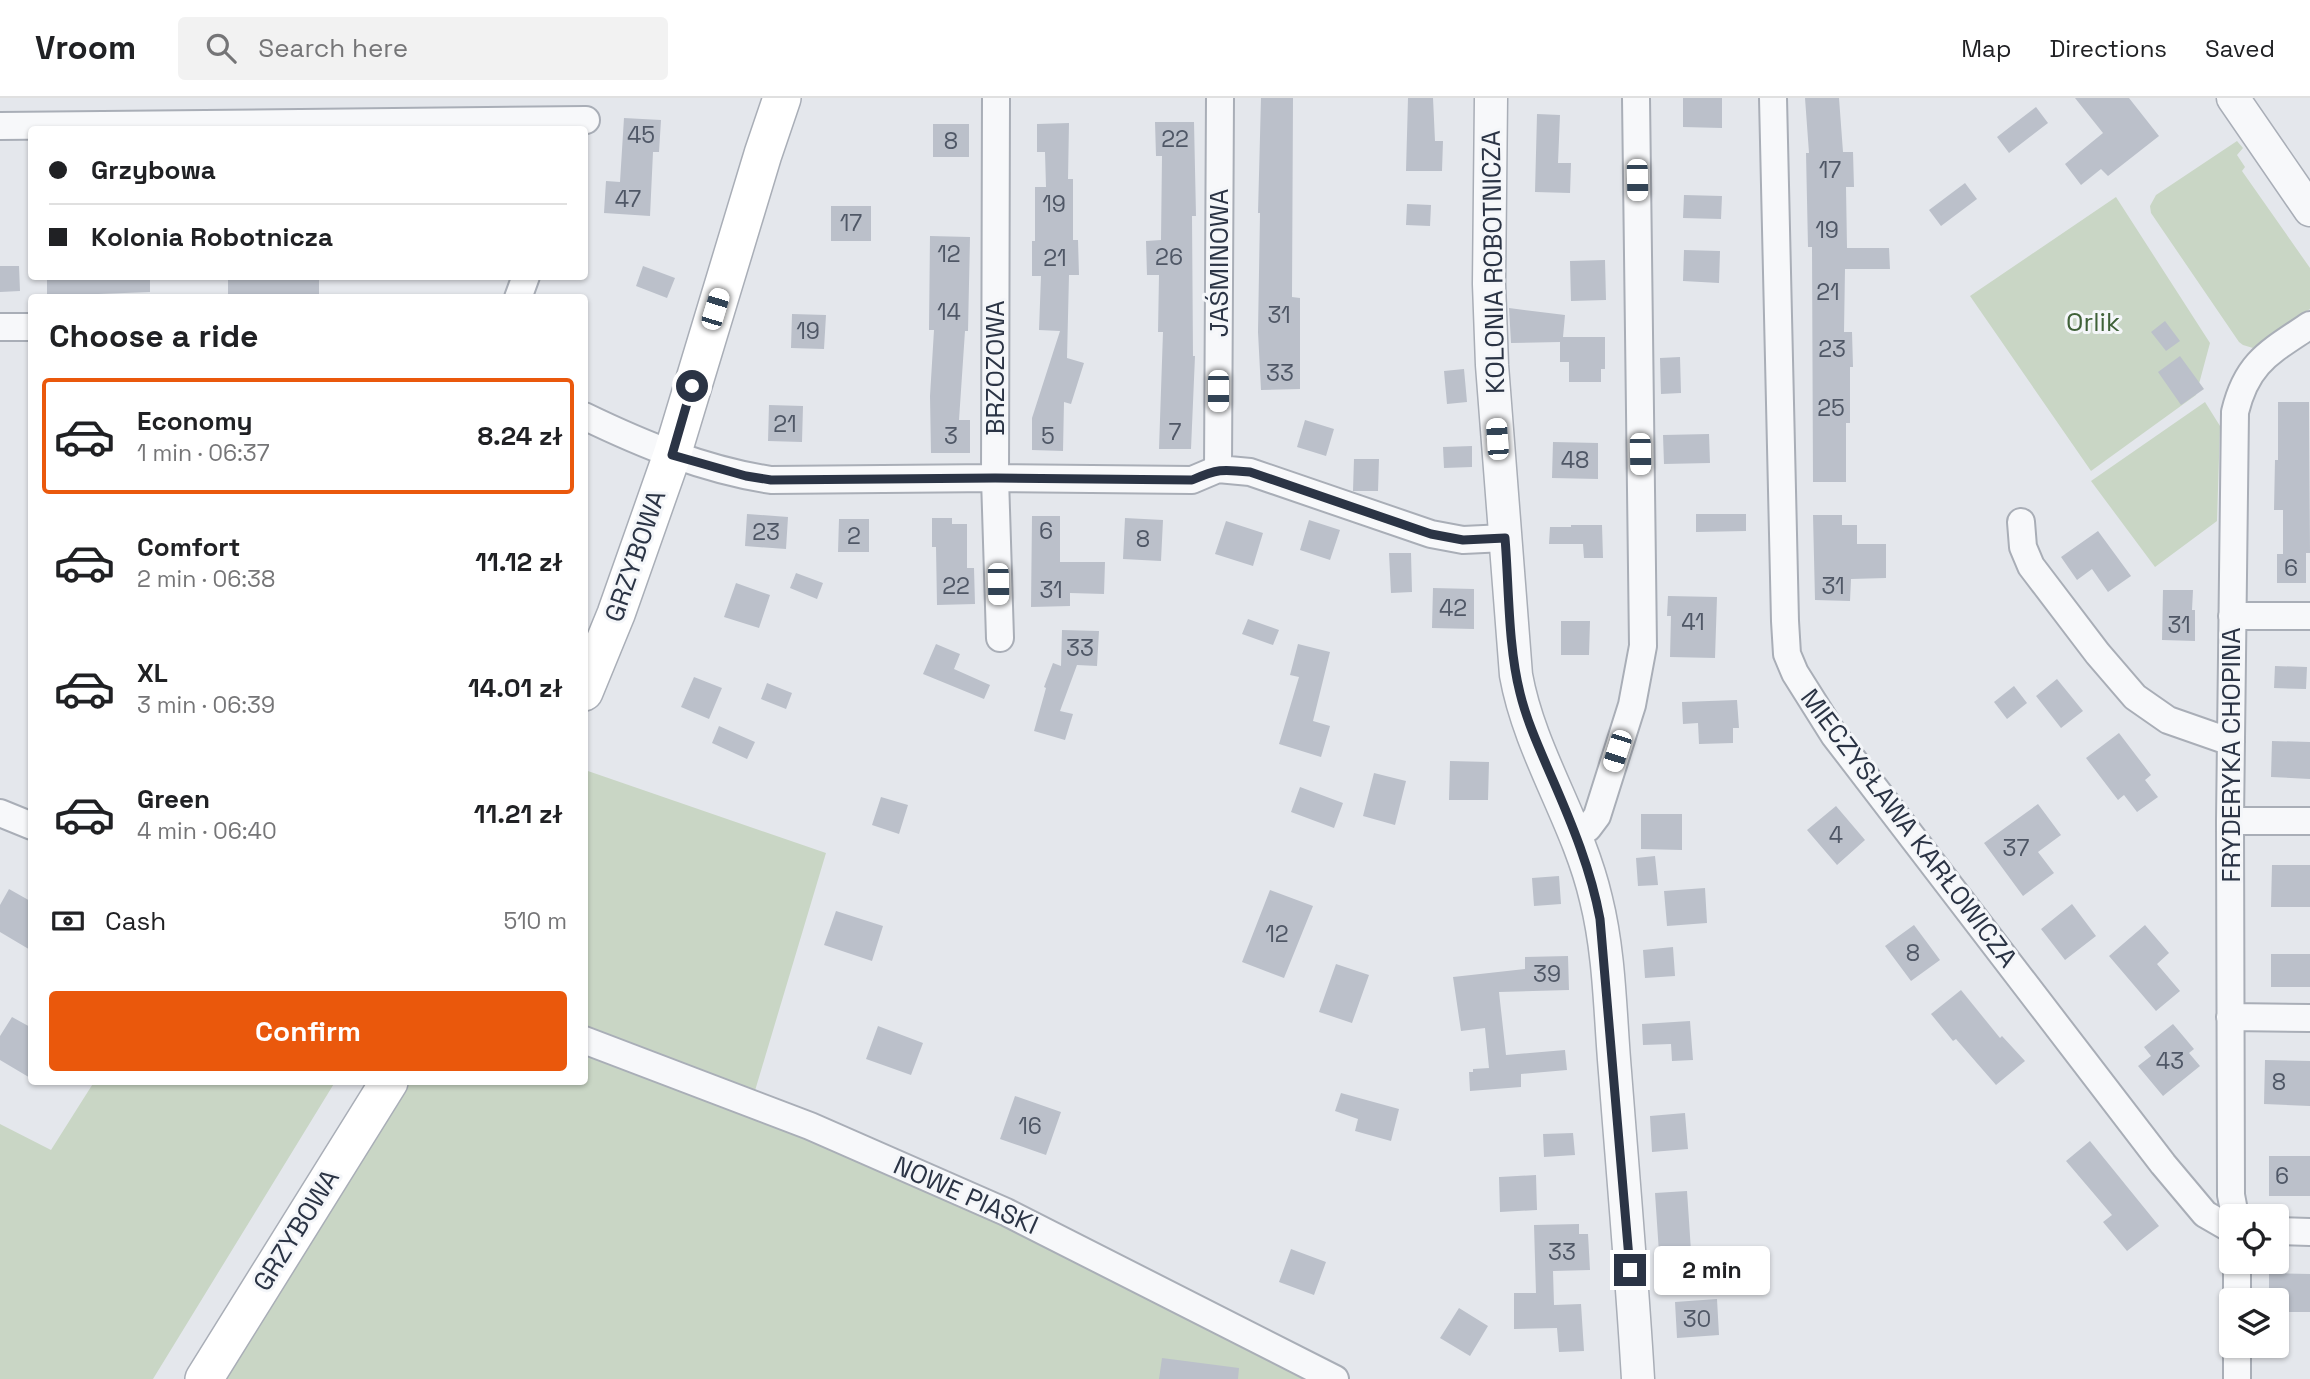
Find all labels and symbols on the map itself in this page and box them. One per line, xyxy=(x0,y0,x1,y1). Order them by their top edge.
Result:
house number: 45 xyxy=(627,120,655,150)
house number: 22 xyxy=(1161,124,1189,154)
house number: 8 xyxy=(944,126,958,156)
street label: KOLONIA ROBOTNICZA xyxy=(1474,130,1512,394)
house number: 17 xyxy=(1819,155,1841,185)
car xyxy=(1627,159,1648,201)
house number: 47 xyxy=(615,184,641,214)
house number: 19 xyxy=(1042,189,1066,219)
street label: JAŚMINOWA xyxy=(1202,189,1236,337)
house number: 17 xyxy=(840,208,862,238)
house number: 19 xyxy=(1815,215,1839,245)
house number: 12 xyxy=(937,239,961,269)
house number: 26 xyxy=(1155,242,1183,272)
house number: 21 xyxy=(1043,243,1067,273)
house number: 21 xyxy=(1816,277,1840,307)
car xyxy=(699,286,732,332)
house number: 14 xyxy=(937,297,961,327)
street label: BRZOZOWA xyxy=(978,300,1012,436)
house number: 31 xyxy=(1267,300,1291,330)
park label: Orlik xyxy=(2066,305,2120,339)
house number: 19 xyxy=(796,316,820,346)
house number: 23 xyxy=(1818,334,1846,364)
house number: 33 xyxy=(1266,358,1294,388)
route start xyxy=(676,370,708,402)
car xyxy=(1208,370,1229,412)
house number: 25 xyxy=(1817,393,1845,423)
house number: 21 xyxy=(773,409,797,439)
house number: 7 xyxy=(1169,417,1182,447)
car xyxy=(1486,417,1509,461)
house number: 3 xyxy=(944,421,958,451)
house number: 5 xyxy=(1041,421,1055,451)
car xyxy=(1630,433,1651,475)
house number: 48 xyxy=(1561,445,1589,475)
street label: GRZYBOWA xyxy=(597,486,673,626)
house number: 6 xyxy=(1039,516,1053,546)
house number: 23 xyxy=(752,517,780,547)
house number: 2 xyxy=(847,521,861,551)
house number: 8 xyxy=(1136,524,1150,554)
house number: 6 xyxy=(2284,553,2298,583)
car xyxy=(988,563,1009,605)
house number: 22 xyxy=(942,571,970,601)
house number: 31 xyxy=(1821,571,1845,601)
house number: 31 xyxy=(1039,575,1063,605)
house number: 42 xyxy=(1439,593,1467,623)
house number: 41 xyxy=(1681,607,1705,637)
house number: 31 xyxy=(2167,610,2191,640)
street label: FRYDERYKA CHOPINA xyxy=(2214,627,2248,883)
house number: 33 xyxy=(1066,633,1094,663)
street label: MIECZYSŁAWA KARŁOWICZA xyxy=(1793,682,2025,974)
car xyxy=(1601,728,1634,774)
house number: 4 xyxy=(1829,820,1843,850)
house number: 37 xyxy=(2003,833,2029,863)
house number: 12 xyxy=(1265,919,1289,949)
house number: 8 xyxy=(1906,938,1920,968)
house number: 39 xyxy=(1533,959,1561,989)
house number: 43 xyxy=(2156,1046,2184,1076)
house number: 8 xyxy=(2272,1067,2286,1097)
house number: 16 xyxy=(1018,1111,1042,1141)
street label: NOWE PIASKI xyxy=(888,1148,1044,1242)
house number: 6 xyxy=(2275,1161,2289,1191)
street label: GRZYBOWA xyxy=(245,1163,347,1297)
house number: 33 xyxy=(1548,1237,1576,1267)
callout: 2 min xyxy=(1654,1246,1770,1294)
route end xyxy=(1614,1254,1646,1286)
house number: 30 xyxy=(1683,1304,1711,1334)

